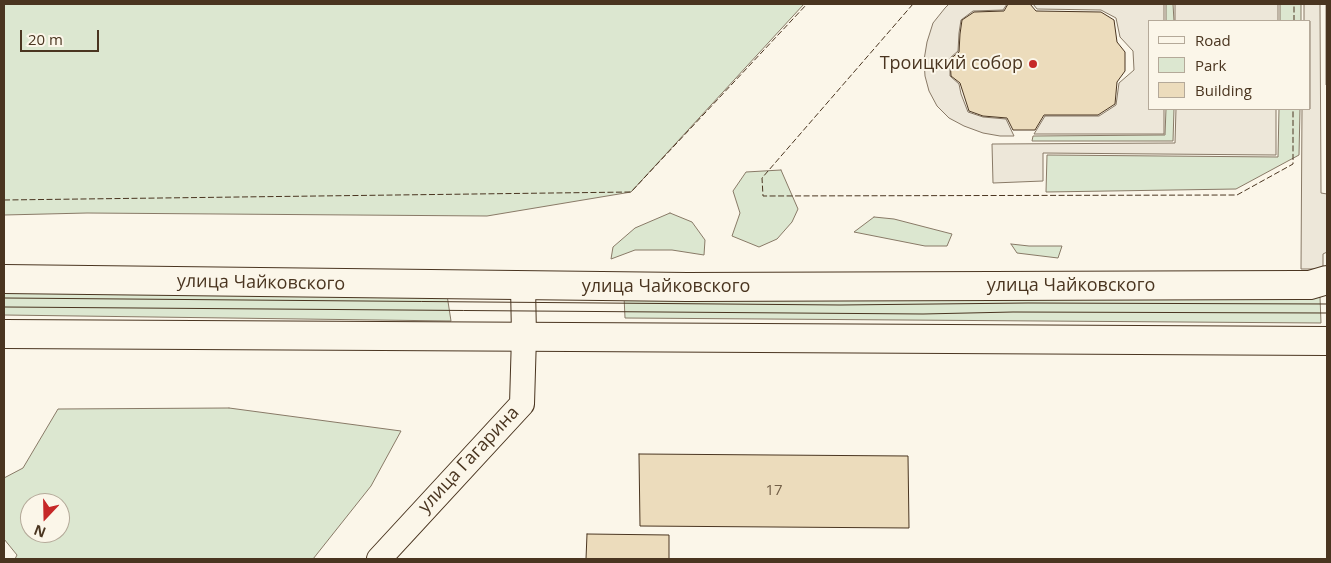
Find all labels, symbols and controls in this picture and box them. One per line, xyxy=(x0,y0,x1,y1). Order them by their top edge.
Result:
scale bar xyxy=(22,20,101,52)
legend xyxy=(1148,20,1311,110)
text: 20 m xyxy=(28,29,63,49)
text: Road xyxy=(1195,30,1231,50)
place label: Троицкий собор xyxy=(880,53,1023,75)
text: Park xyxy=(1195,55,1226,75)
marker: Троицкий собор xyxy=(1027,58,1039,70)
text: Building xyxy=(1195,80,1252,100)
street label: улица Чайковского xyxy=(177,271,345,295)
street label: улица Чайковского xyxy=(987,275,1155,297)
street label: улица Чайковского xyxy=(582,276,750,298)
street label: улица Гагарина xyxy=(414,402,524,518)
house number: 17 xyxy=(765,482,783,500)
north arrow xyxy=(20,493,70,543)
text: N xyxy=(31,521,49,542)

